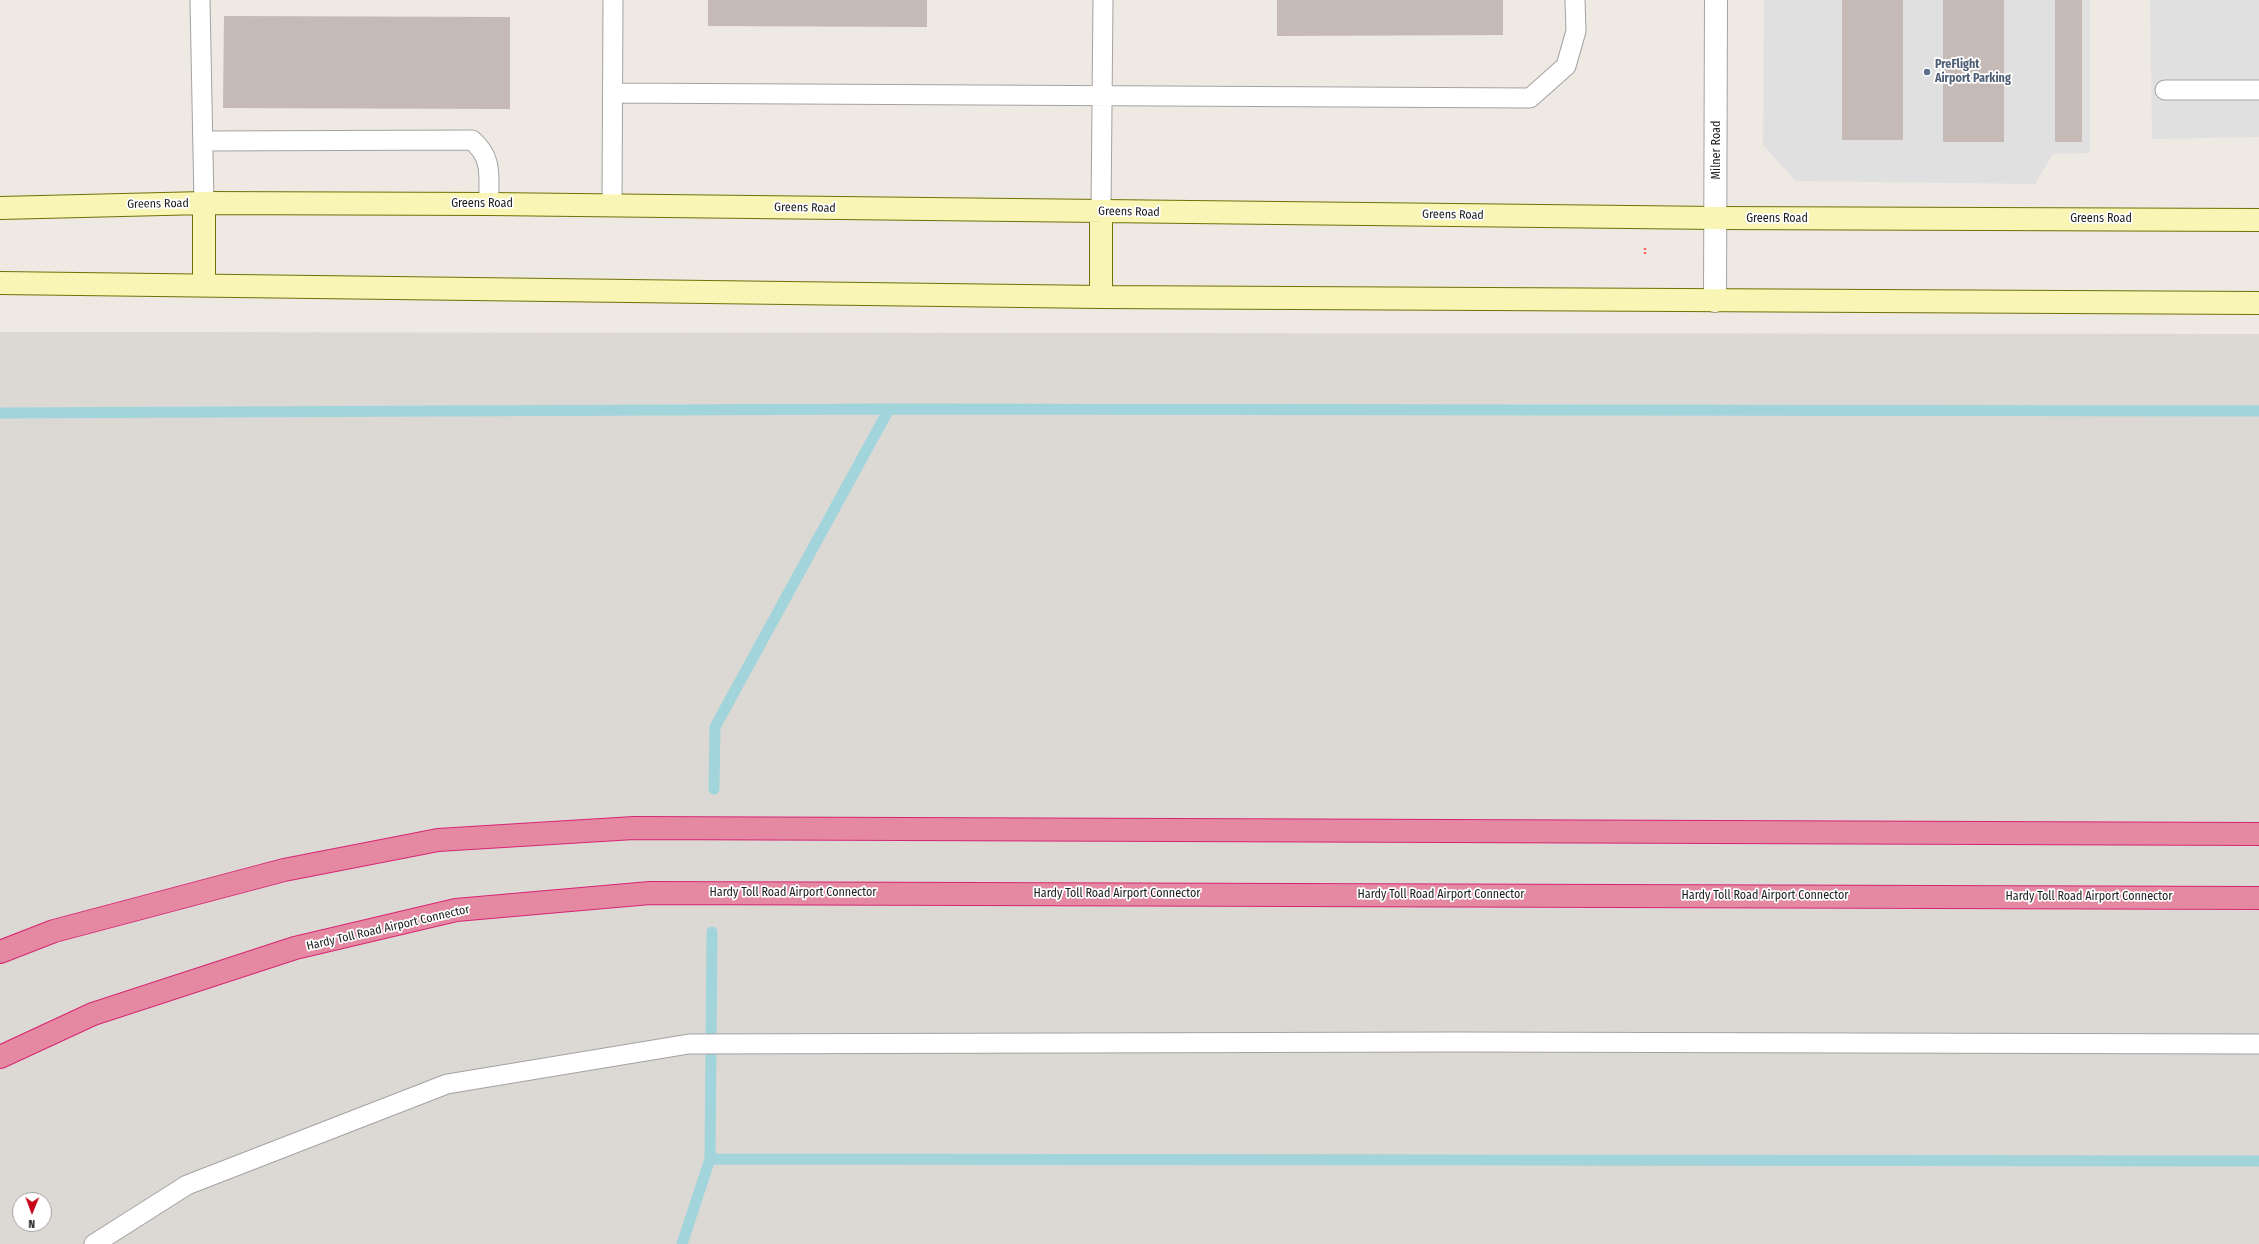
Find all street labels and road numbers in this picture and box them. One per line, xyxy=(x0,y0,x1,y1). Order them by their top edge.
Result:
street label: Milner Road xyxy=(1710,121,1724,179)
street label: Greens Road xyxy=(127,196,189,212)
street label: Greens Road xyxy=(451,197,513,211)
street label: Greens Road xyxy=(774,200,836,216)
street label: Greens Road xyxy=(1098,204,1160,220)
street label: Greens Road xyxy=(1422,207,1484,223)
street label: Greens Road xyxy=(1746,212,1808,226)
street label: Greens Road xyxy=(2070,212,2132,226)
street label: Hardy Toll Road Airport Connector xyxy=(710,886,876,900)
street label: Hardy Toll Road Airport Connector xyxy=(1034,887,1200,901)
street label: Hardy Toll Road Airport Connector xyxy=(1358,888,1524,902)
street label: Hardy Toll Road Airport Connector xyxy=(1682,889,1848,903)
street label: Hardy Toll Road Airport Connector xyxy=(2006,890,2172,904)
street label: Hardy Toll Road Airport Connector xyxy=(305,902,471,954)

